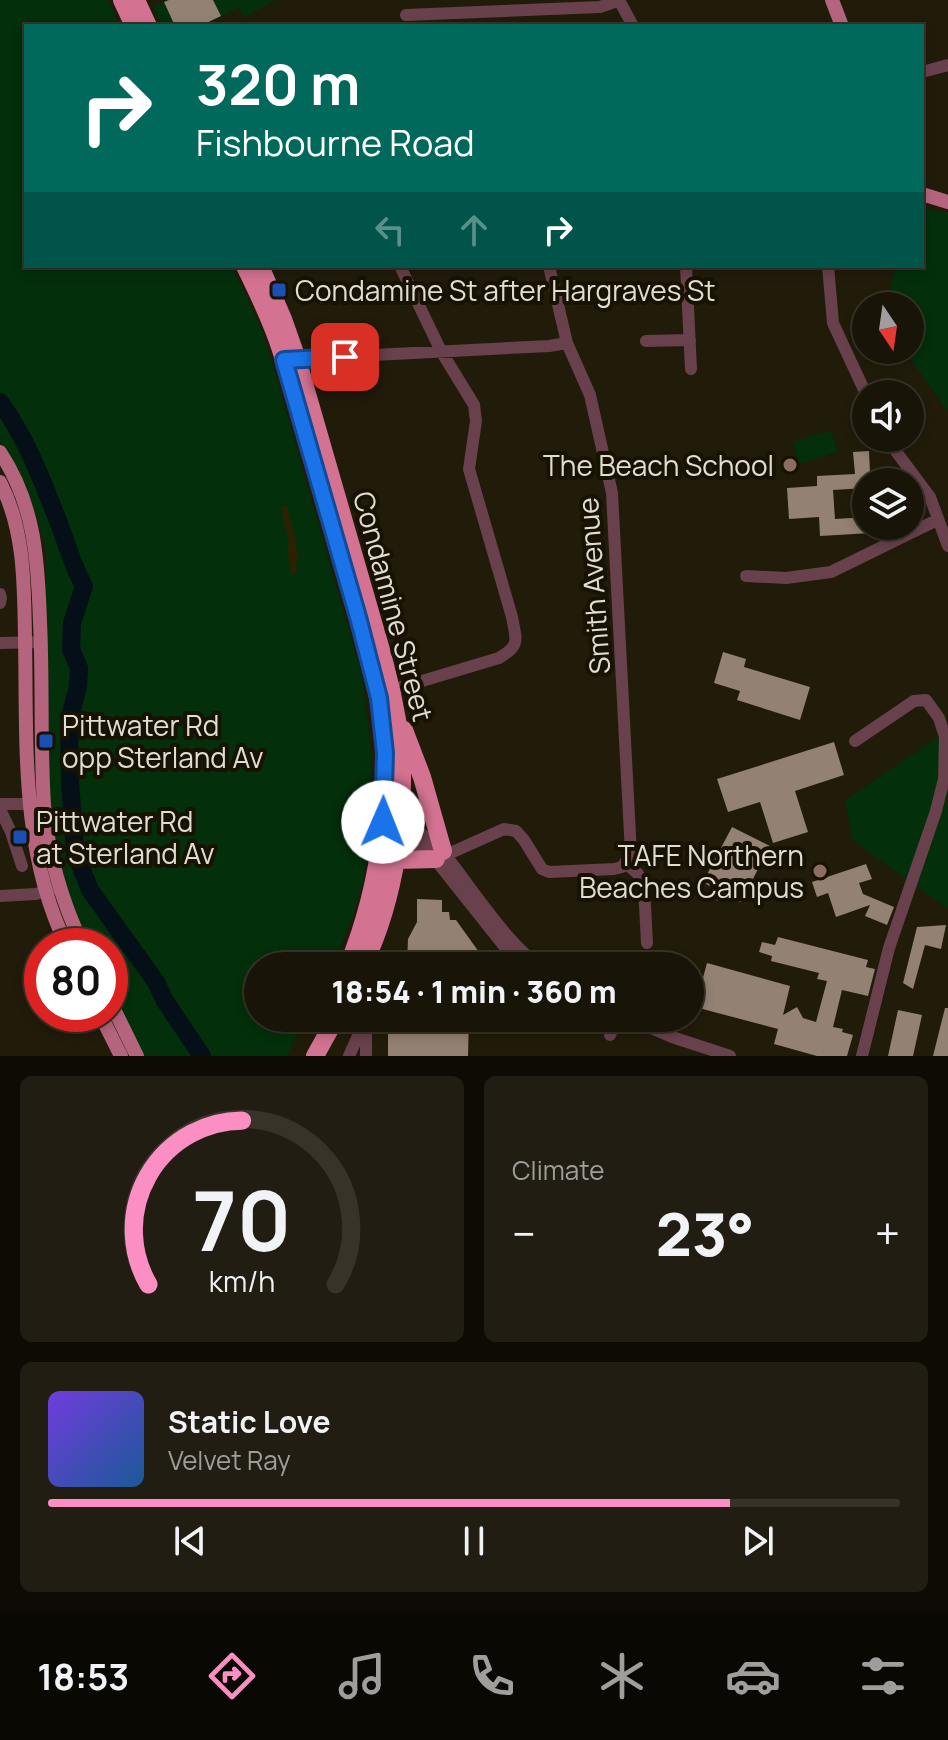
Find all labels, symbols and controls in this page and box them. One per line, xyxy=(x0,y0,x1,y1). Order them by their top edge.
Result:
text: 320 m xyxy=(196,45,360,122)
icon: right xyxy=(64,56,168,160)
text: Fishbourne Road xyxy=(196,118,475,167)
icon: left xyxy=(368,208,412,252)
icon: ahead xyxy=(452,208,496,252)
icon: right xyxy=(536,208,580,252)
place label: Condamine St after Hargraves St xyxy=(295,271,716,309)
marker: Condamine St after Hargraves St xyxy=(270,281,288,299)
north arrow xyxy=(852,292,924,364)
map controls xyxy=(852,292,924,540)
pin xyxy=(311,323,379,391)
icon: arrive xyxy=(323,335,367,379)
button: sound xyxy=(852,380,924,452)
place label: The Beach School xyxy=(543,446,774,484)
marker: The Beach School xyxy=(781,456,799,474)
button: layers xyxy=(852,468,924,540)
street label: Condamine Street xyxy=(345,487,443,725)
street label: Smith Avenue xyxy=(568,496,618,676)
place label: Pittwater Rd opp Sterland Av xyxy=(62,706,263,776)
marker: Pittwater Rd opp Sterland Av xyxy=(37,732,55,750)
position arrow xyxy=(341,780,425,864)
place label: Pittwater Rd at Sterland Av xyxy=(36,802,214,872)
marker: Pittwater Rd at Sterland Av xyxy=(11,828,29,846)
place label: TAFE Northern Beaches Campus xyxy=(579,836,804,906)
marker: TAFE Northern Beaches Campus xyxy=(811,862,829,880)
speed limit sign: 80 xyxy=(24,928,128,1032)
text: 18:54 · 1 min · 360 m xyxy=(331,971,617,1012)
text: Climate xyxy=(512,1152,604,1188)
text: 70 xyxy=(192,1162,292,1276)
text: 23° xyxy=(656,1192,755,1274)
text: − xyxy=(512,1203,536,1263)
text: + xyxy=(875,1203,900,1263)
text: km/h xyxy=(209,1262,275,1301)
text: Static Love xyxy=(168,1401,331,1442)
text: Velvet Ray xyxy=(168,1442,291,1478)
icon: previous xyxy=(168,1519,212,1563)
icon: pause xyxy=(452,1519,496,1563)
icon: next xyxy=(736,1519,780,1563)
icon: directions xyxy=(204,1648,260,1704)
icon: music xyxy=(334,1648,390,1704)
icon: phone xyxy=(464,1648,520,1704)
icon: climate xyxy=(594,1648,650,1704)
icon: car xyxy=(725,1648,781,1704)
icon: filters xyxy=(855,1648,911,1704)
text: 18:53 xyxy=(37,1652,129,1701)

